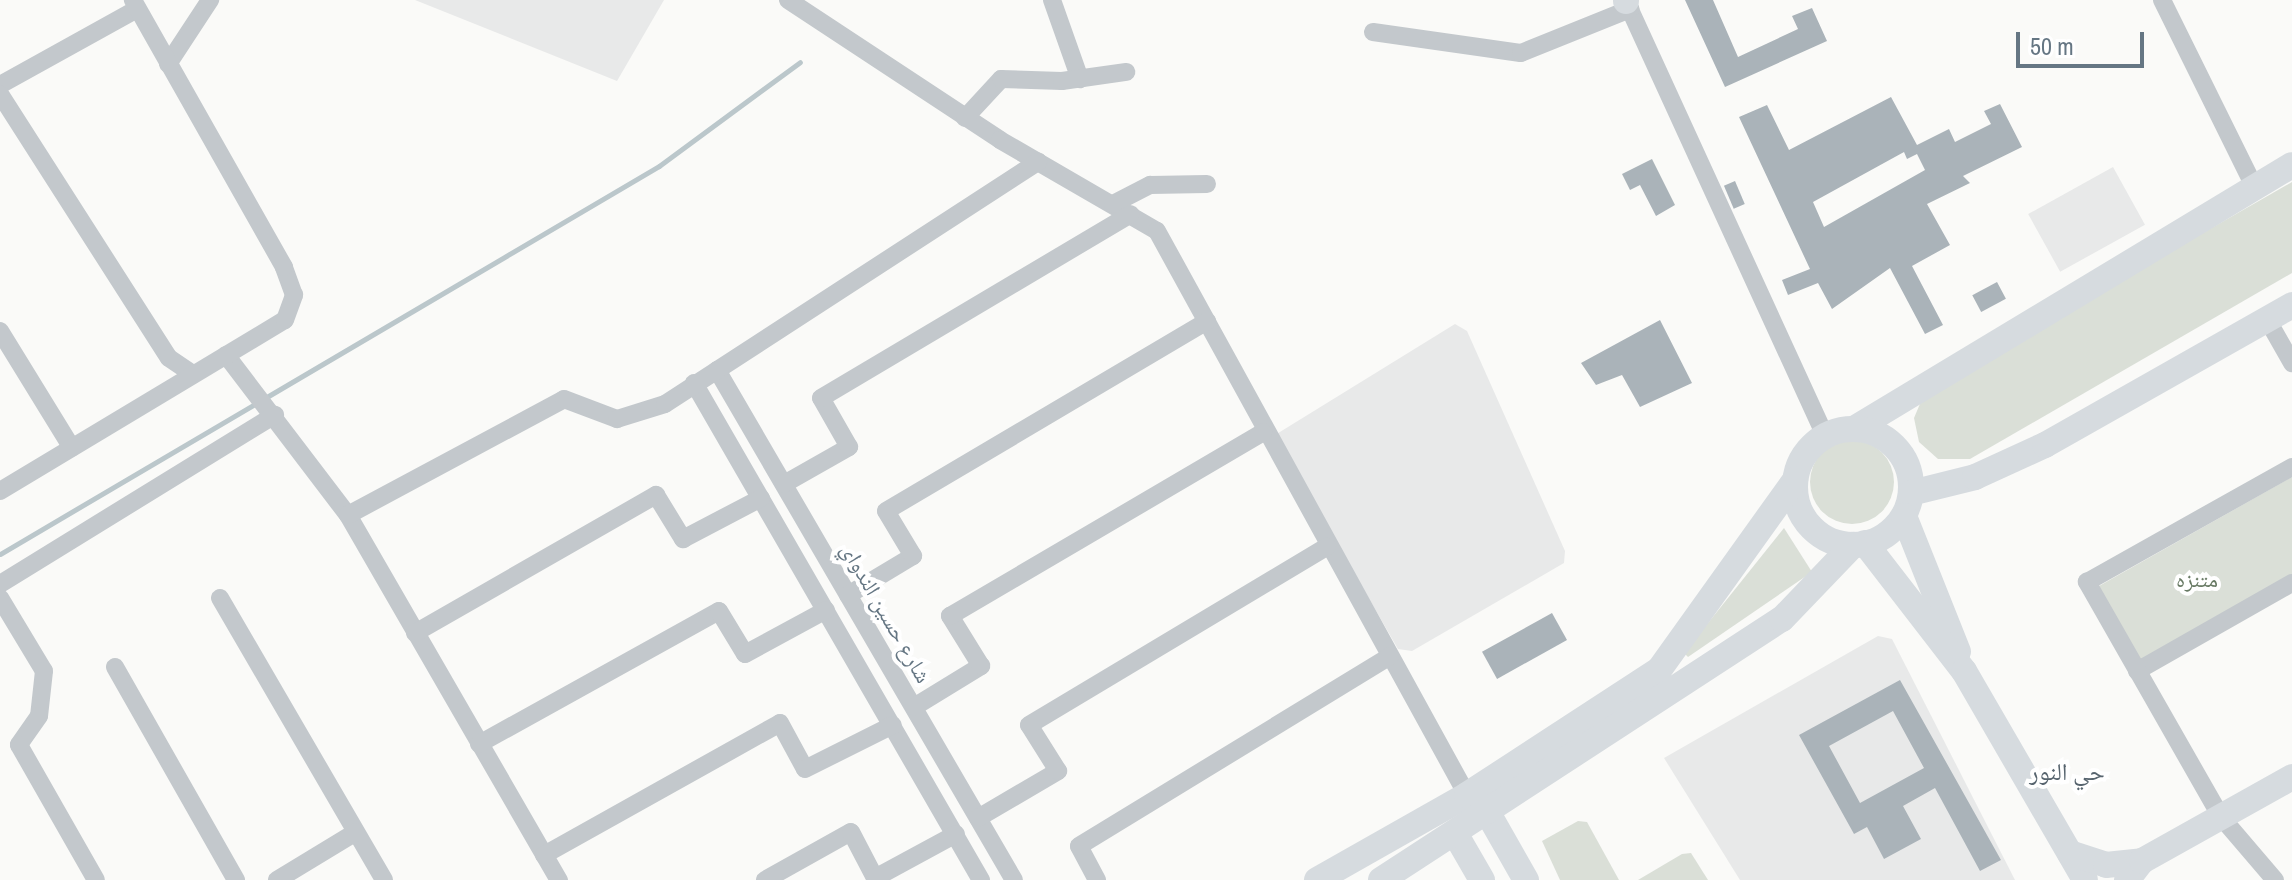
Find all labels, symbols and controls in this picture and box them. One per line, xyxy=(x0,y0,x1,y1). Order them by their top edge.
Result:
scale bar xyxy=(2020,16,2148,66)
text: 50 m xyxy=(2030,30,2074,62)
street label: شارع حسين الندواي xyxy=(835,538,937,688)
park label: متنزه xyxy=(2176,567,2218,593)
district label: حي النور xyxy=(2029,758,2105,786)

